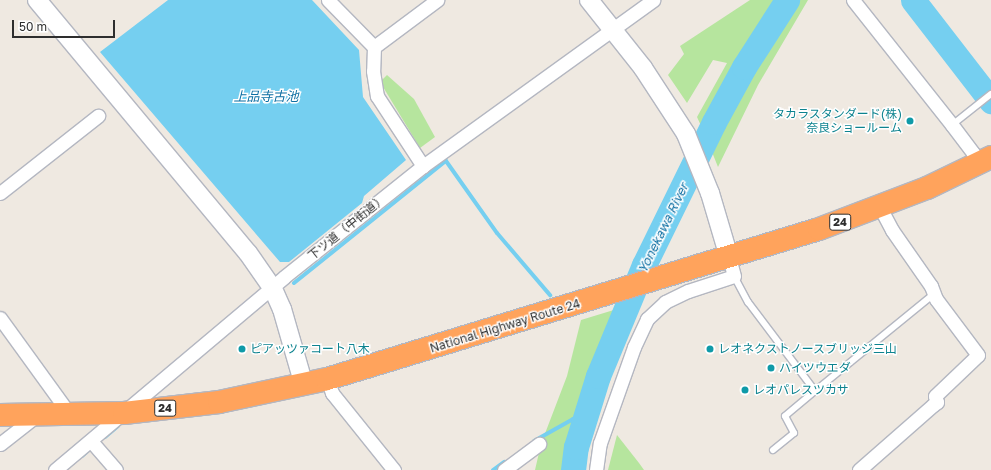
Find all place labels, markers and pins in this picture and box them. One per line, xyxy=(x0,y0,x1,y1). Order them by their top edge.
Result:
place label: タカラスタンダード(株) 奈良ショールーム xyxy=(773,107,902,135)
marker: タカラスタンダード(株) 奈良ショールーム xyxy=(905,116,915,126)
place label: ピアッツァコート八木 xyxy=(250,342,370,356)
place label: レオネクストノースブリッジ三山 xyxy=(718,342,898,356)
marker: ピアッツァコート八木 xyxy=(237,344,247,354)
marker: レオネクストノースブリッジ三山 xyxy=(705,344,715,354)
place label: ハイツウエダ xyxy=(779,361,851,375)
marker: ハイツウエダ xyxy=(766,363,776,373)
place label: レオパレスツカサ xyxy=(753,383,849,397)
marker: レオパレスツカサ xyxy=(740,385,750,395)

